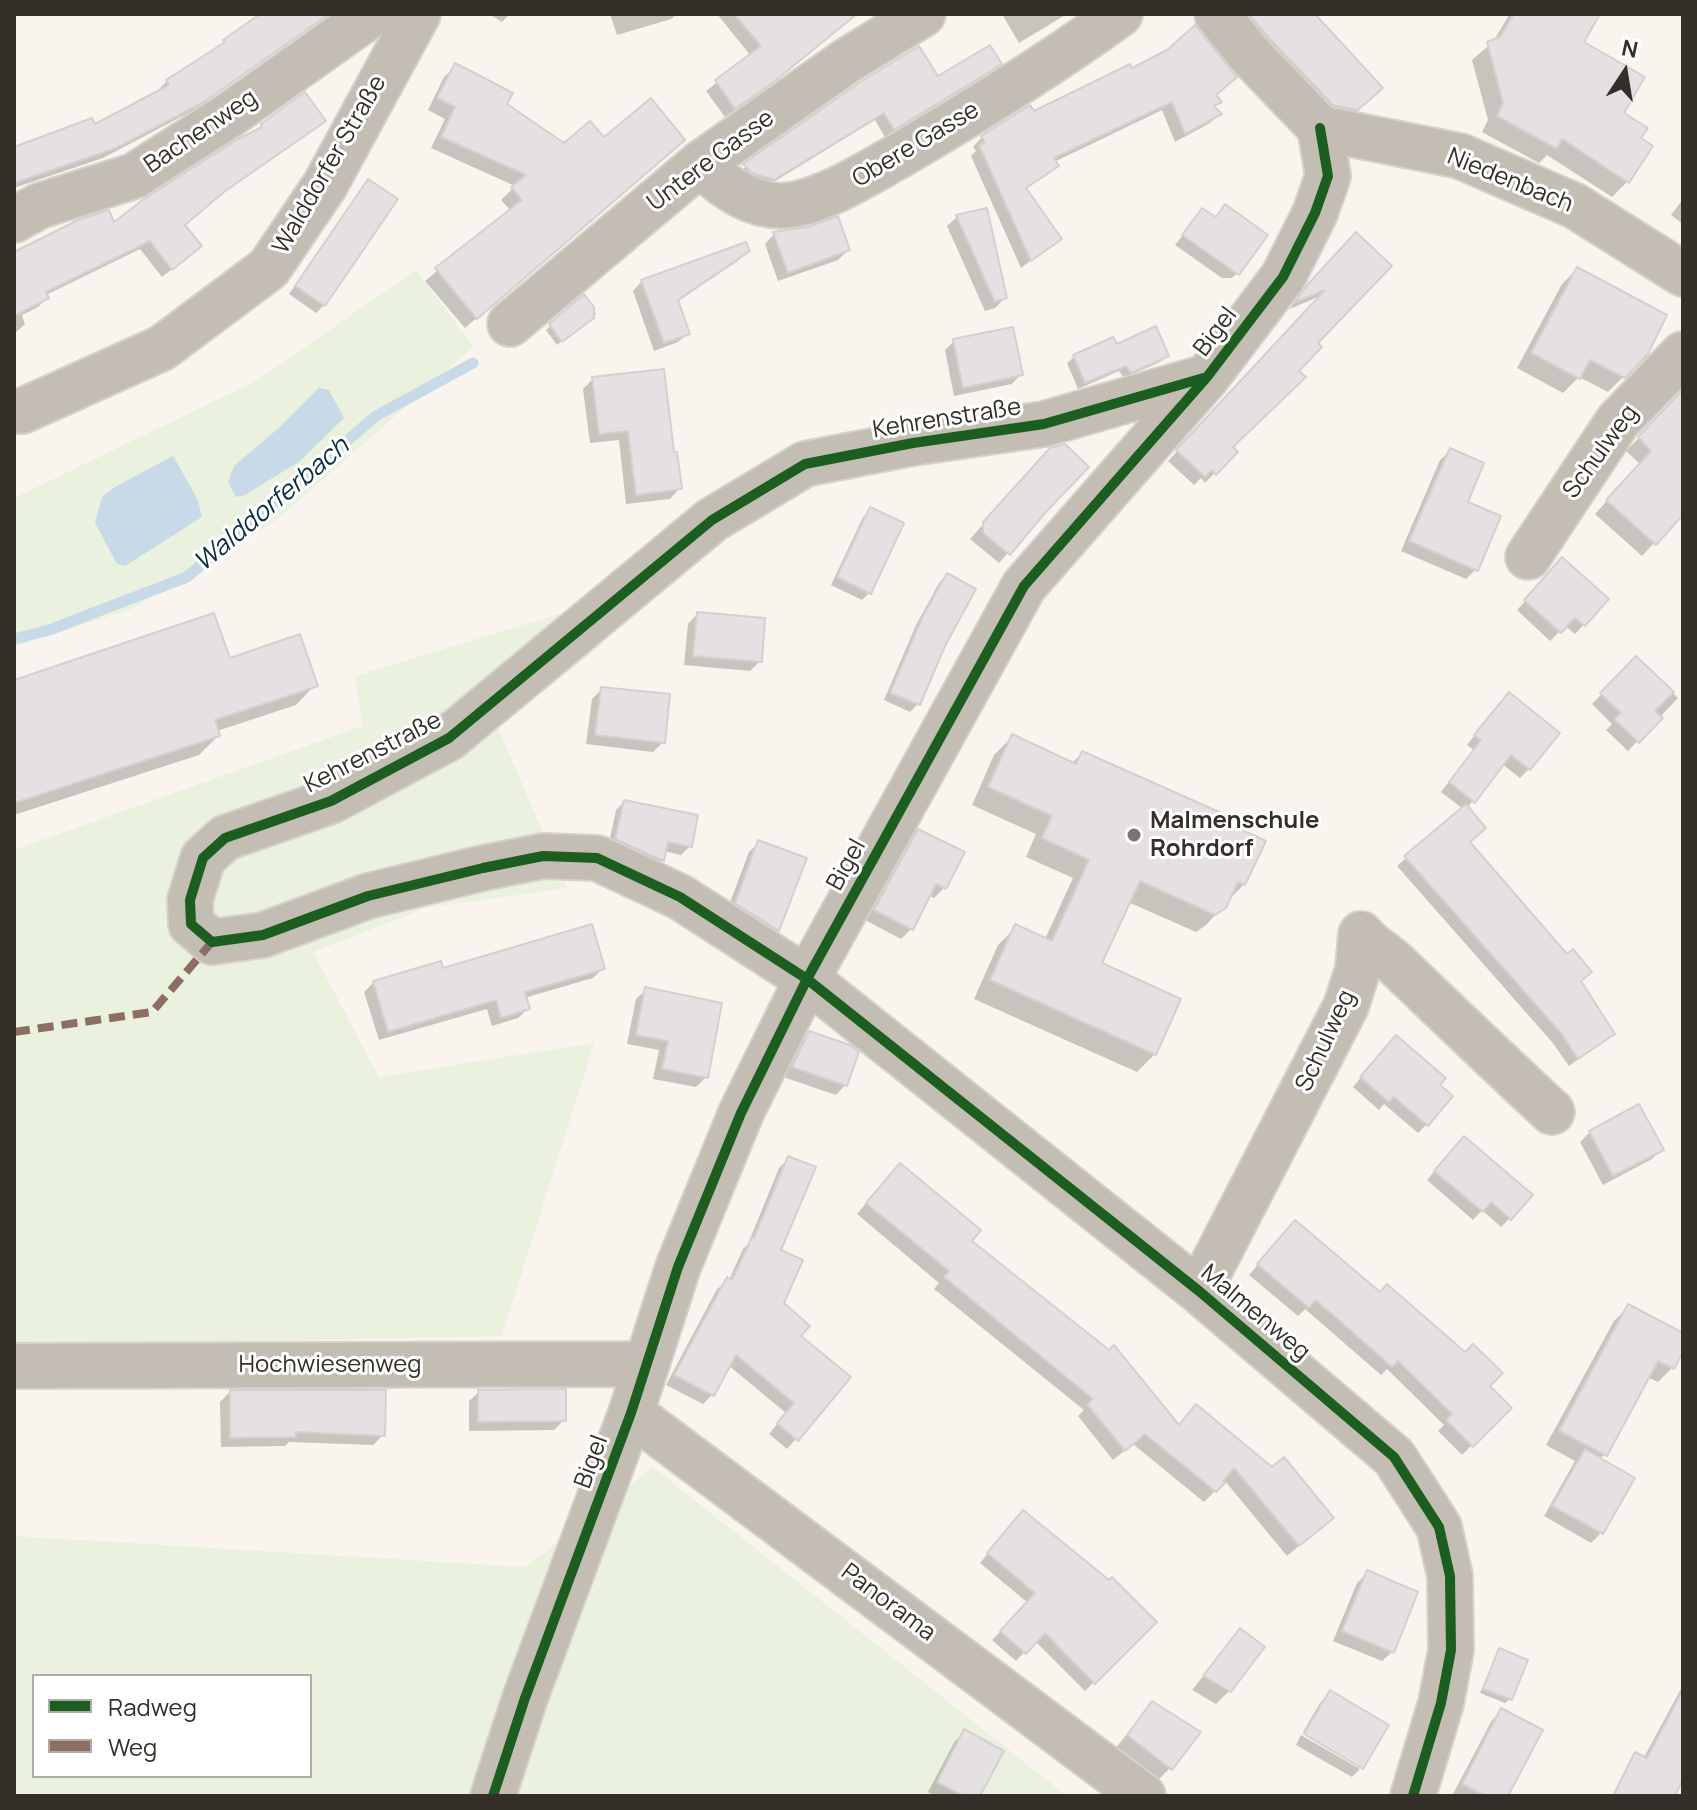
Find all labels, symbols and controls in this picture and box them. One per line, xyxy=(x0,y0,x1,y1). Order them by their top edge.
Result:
north arrow xyxy=(1585,32,1665,112)
text: N xyxy=(1619,32,1641,65)
street label: Walddorfer Straße xyxy=(267,71,393,259)
street label: Bachenweg xyxy=(139,84,263,180)
street label: Obere Gasse xyxy=(848,96,984,194)
street label: Untere Gasse xyxy=(642,104,780,218)
street label: Niedenbach xyxy=(1443,143,1577,219)
street label: Bigel xyxy=(1188,302,1244,362)
street label: Kehrenstraße xyxy=(871,393,1023,445)
street label: Schulweg xyxy=(1558,400,1644,504)
water label: Walddorferbach xyxy=(188,431,356,579)
street label: Kehrenstraße xyxy=(300,706,446,800)
place label: Malmenschule Rohrdorf xyxy=(1150,807,1320,863)
marker: Malmenschule Rohrdorf xyxy=(1125,826,1143,844)
street label: Bigel xyxy=(821,834,873,896)
street label: Schulweg xyxy=(1290,986,1362,1096)
street label: Malmenweg xyxy=(1195,1259,1315,1367)
street label: Hochwiesenweg xyxy=(239,1351,421,1379)
street label: Bigel xyxy=(569,1432,615,1492)
street label: Panorama xyxy=(835,1558,941,1648)
legend xyxy=(32,1674,312,1778)
text: Radweg xyxy=(108,1690,197,1723)
text: Weg xyxy=(108,1730,157,1763)

